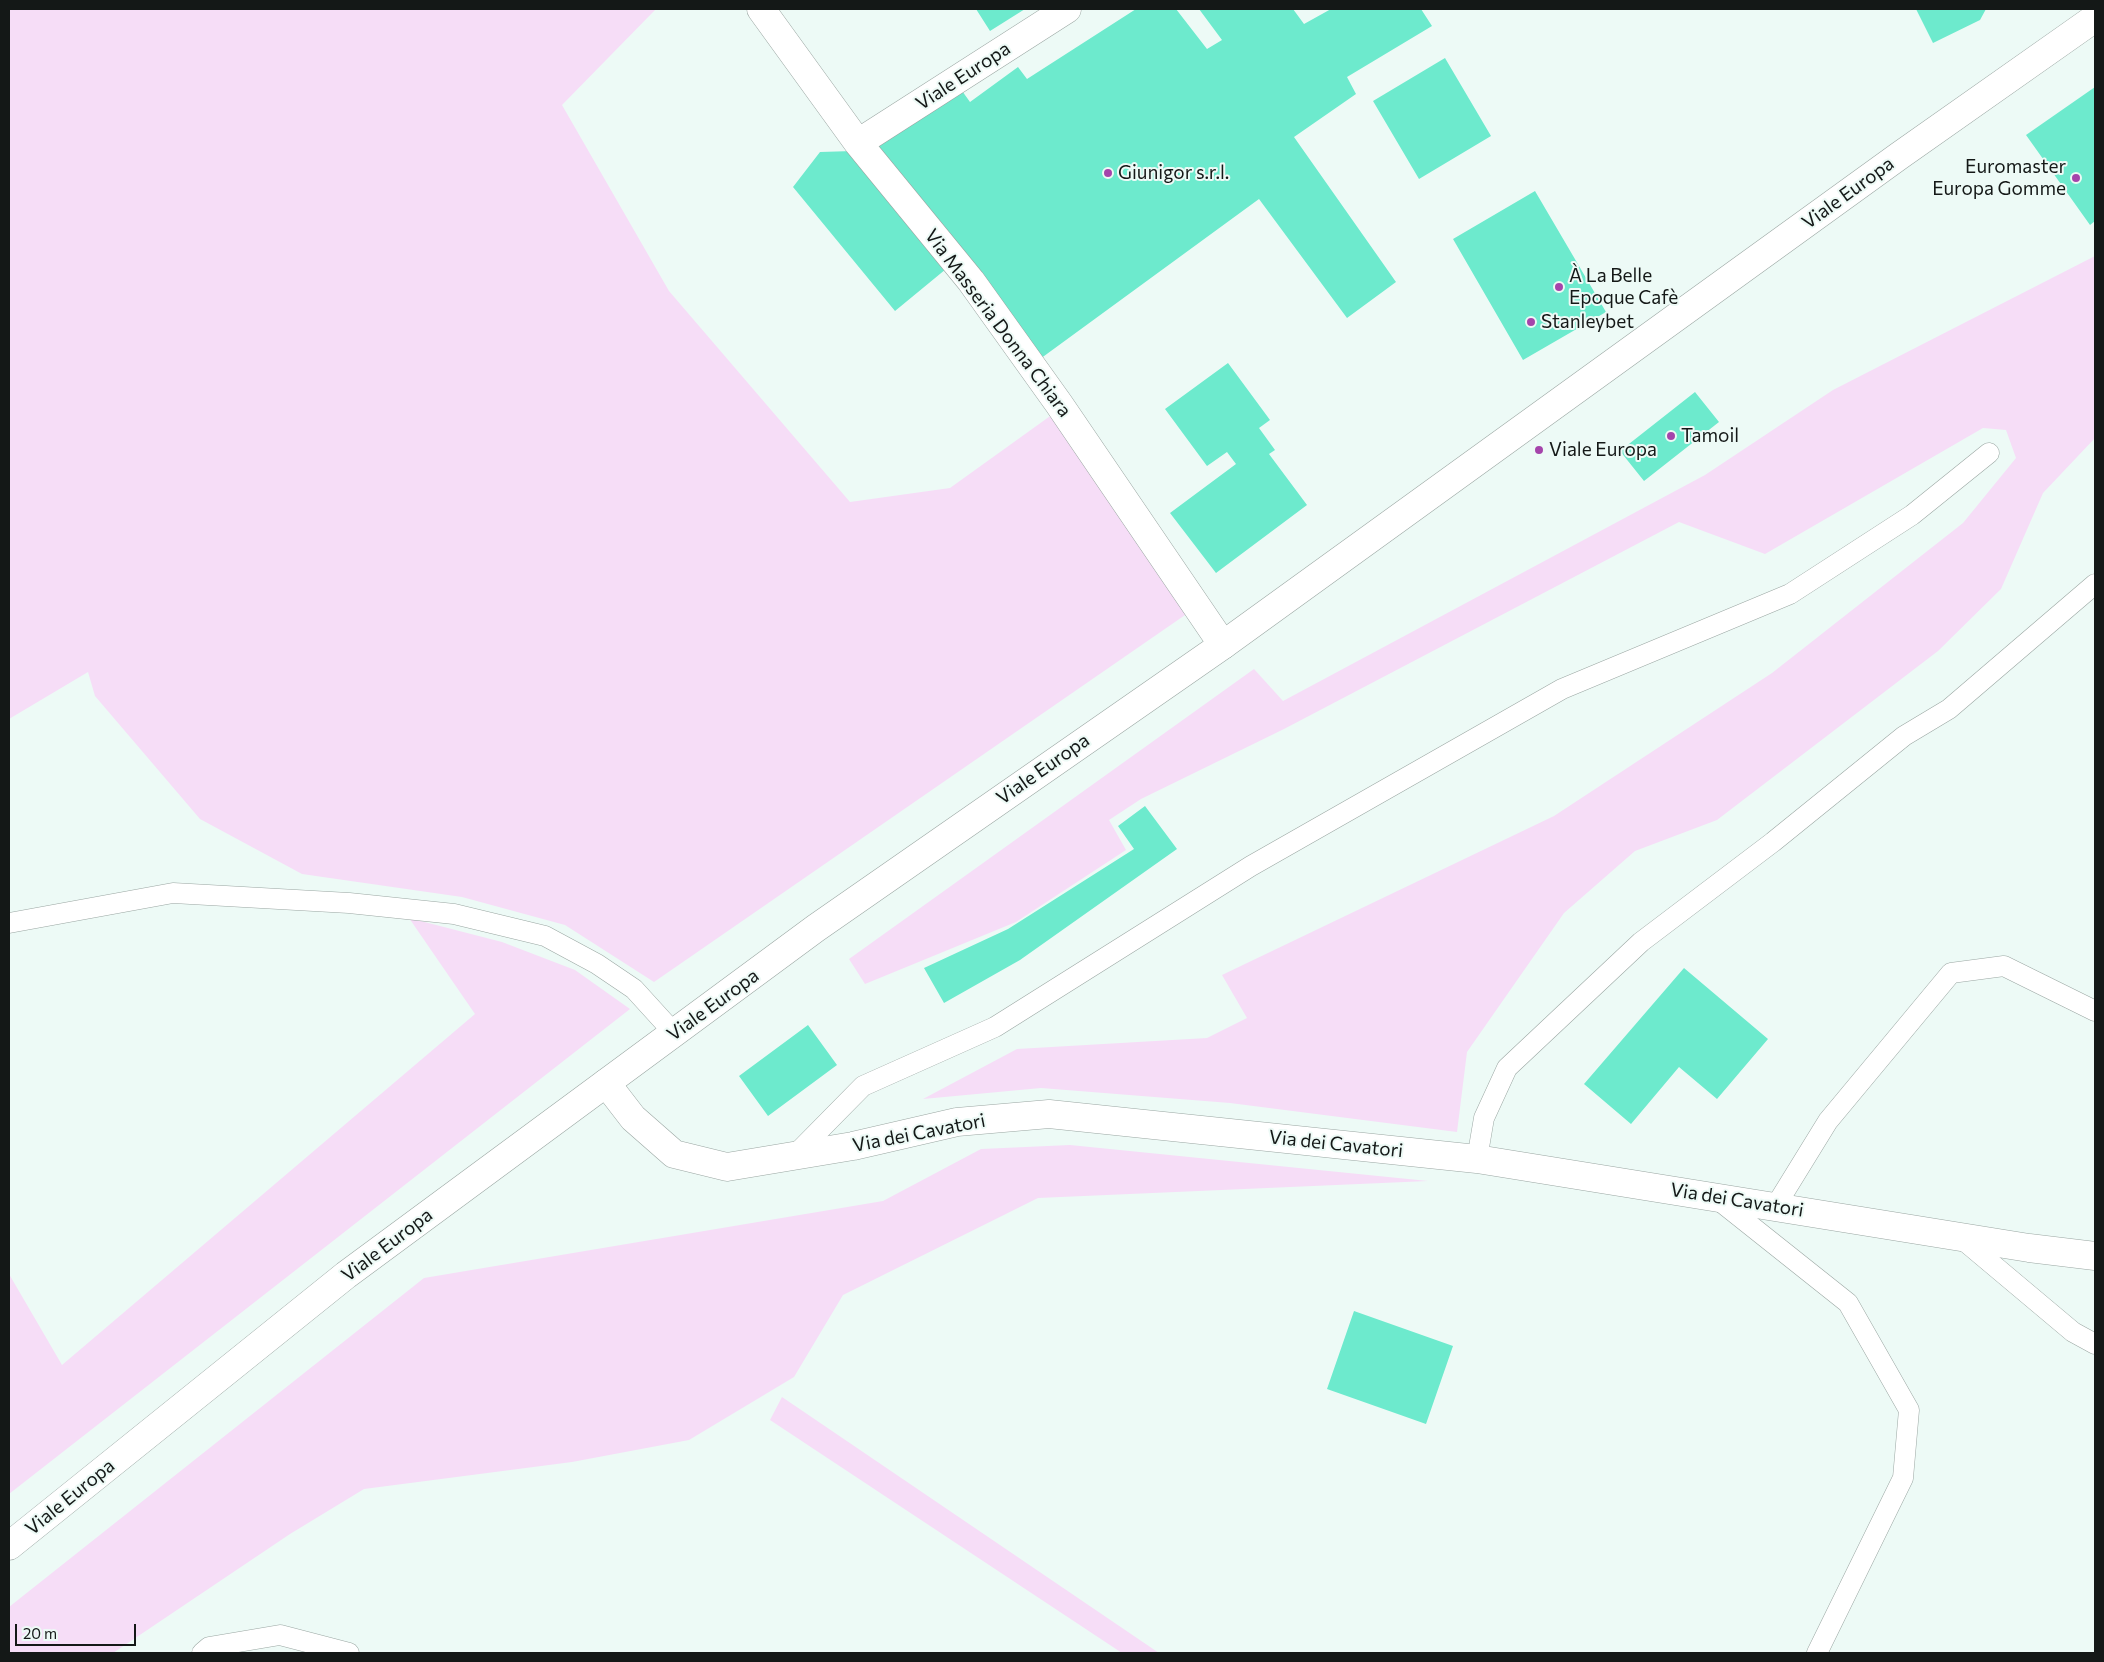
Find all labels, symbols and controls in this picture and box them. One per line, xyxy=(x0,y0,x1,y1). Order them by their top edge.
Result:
street label: Viale Europa xyxy=(911,37,1015,115)
street label: Viale Europa xyxy=(1798,152,1898,234)
place label: Euromaster Europa Gomme xyxy=(1932,156,2066,200)
place label: Giunigor s.r.l. xyxy=(1118,162,1229,184)
marker: Giunigor s.r.l. xyxy=(1102,167,1114,179)
marker: Euromaster Europa Gomme xyxy=(2070,172,2082,184)
street label: Via Masseria Donna Chiara xyxy=(920,224,1076,422)
place label: À La Belle Epoque Cafè xyxy=(1569,265,1678,309)
marker: À La Belle Epoque Cafè xyxy=(1553,281,1565,293)
place label: Stanleybet xyxy=(1541,311,1634,333)
marker: Stanleybet xyxy=(1525,316,1537,328)
place label: Tamoil xyxy=(1681,425,1739,447)
marker: Tamoil xyxy=(1665,430,1677,442)
place label: Viale Europa xyxy=(1549,439,1657,461)
marker: Viale Europa xyxy=(1533,444,1545,456)
street label: Viale Europa xyxy=(992,729,1094,809)
street label: Viale Europa xyxy=(663,964,763,1046)
street label: Via dei Cavatori xyxy=(851,1109,987,1157)
street label: Via dei Cavatori xyxy=(1268,1126,1404,1162)
street label: Via dei Cavatori xyxy=(1669,1178,1805,1222)
street label: Viale Europa xyxy=(337,1203,437,1287)
street label: Viale Europa xyxy=(21,1454,119,1540)
scale bar xyxy=(18,1614,139,1646)
text: 20 m xyxy=(23,1624,57,1642)

